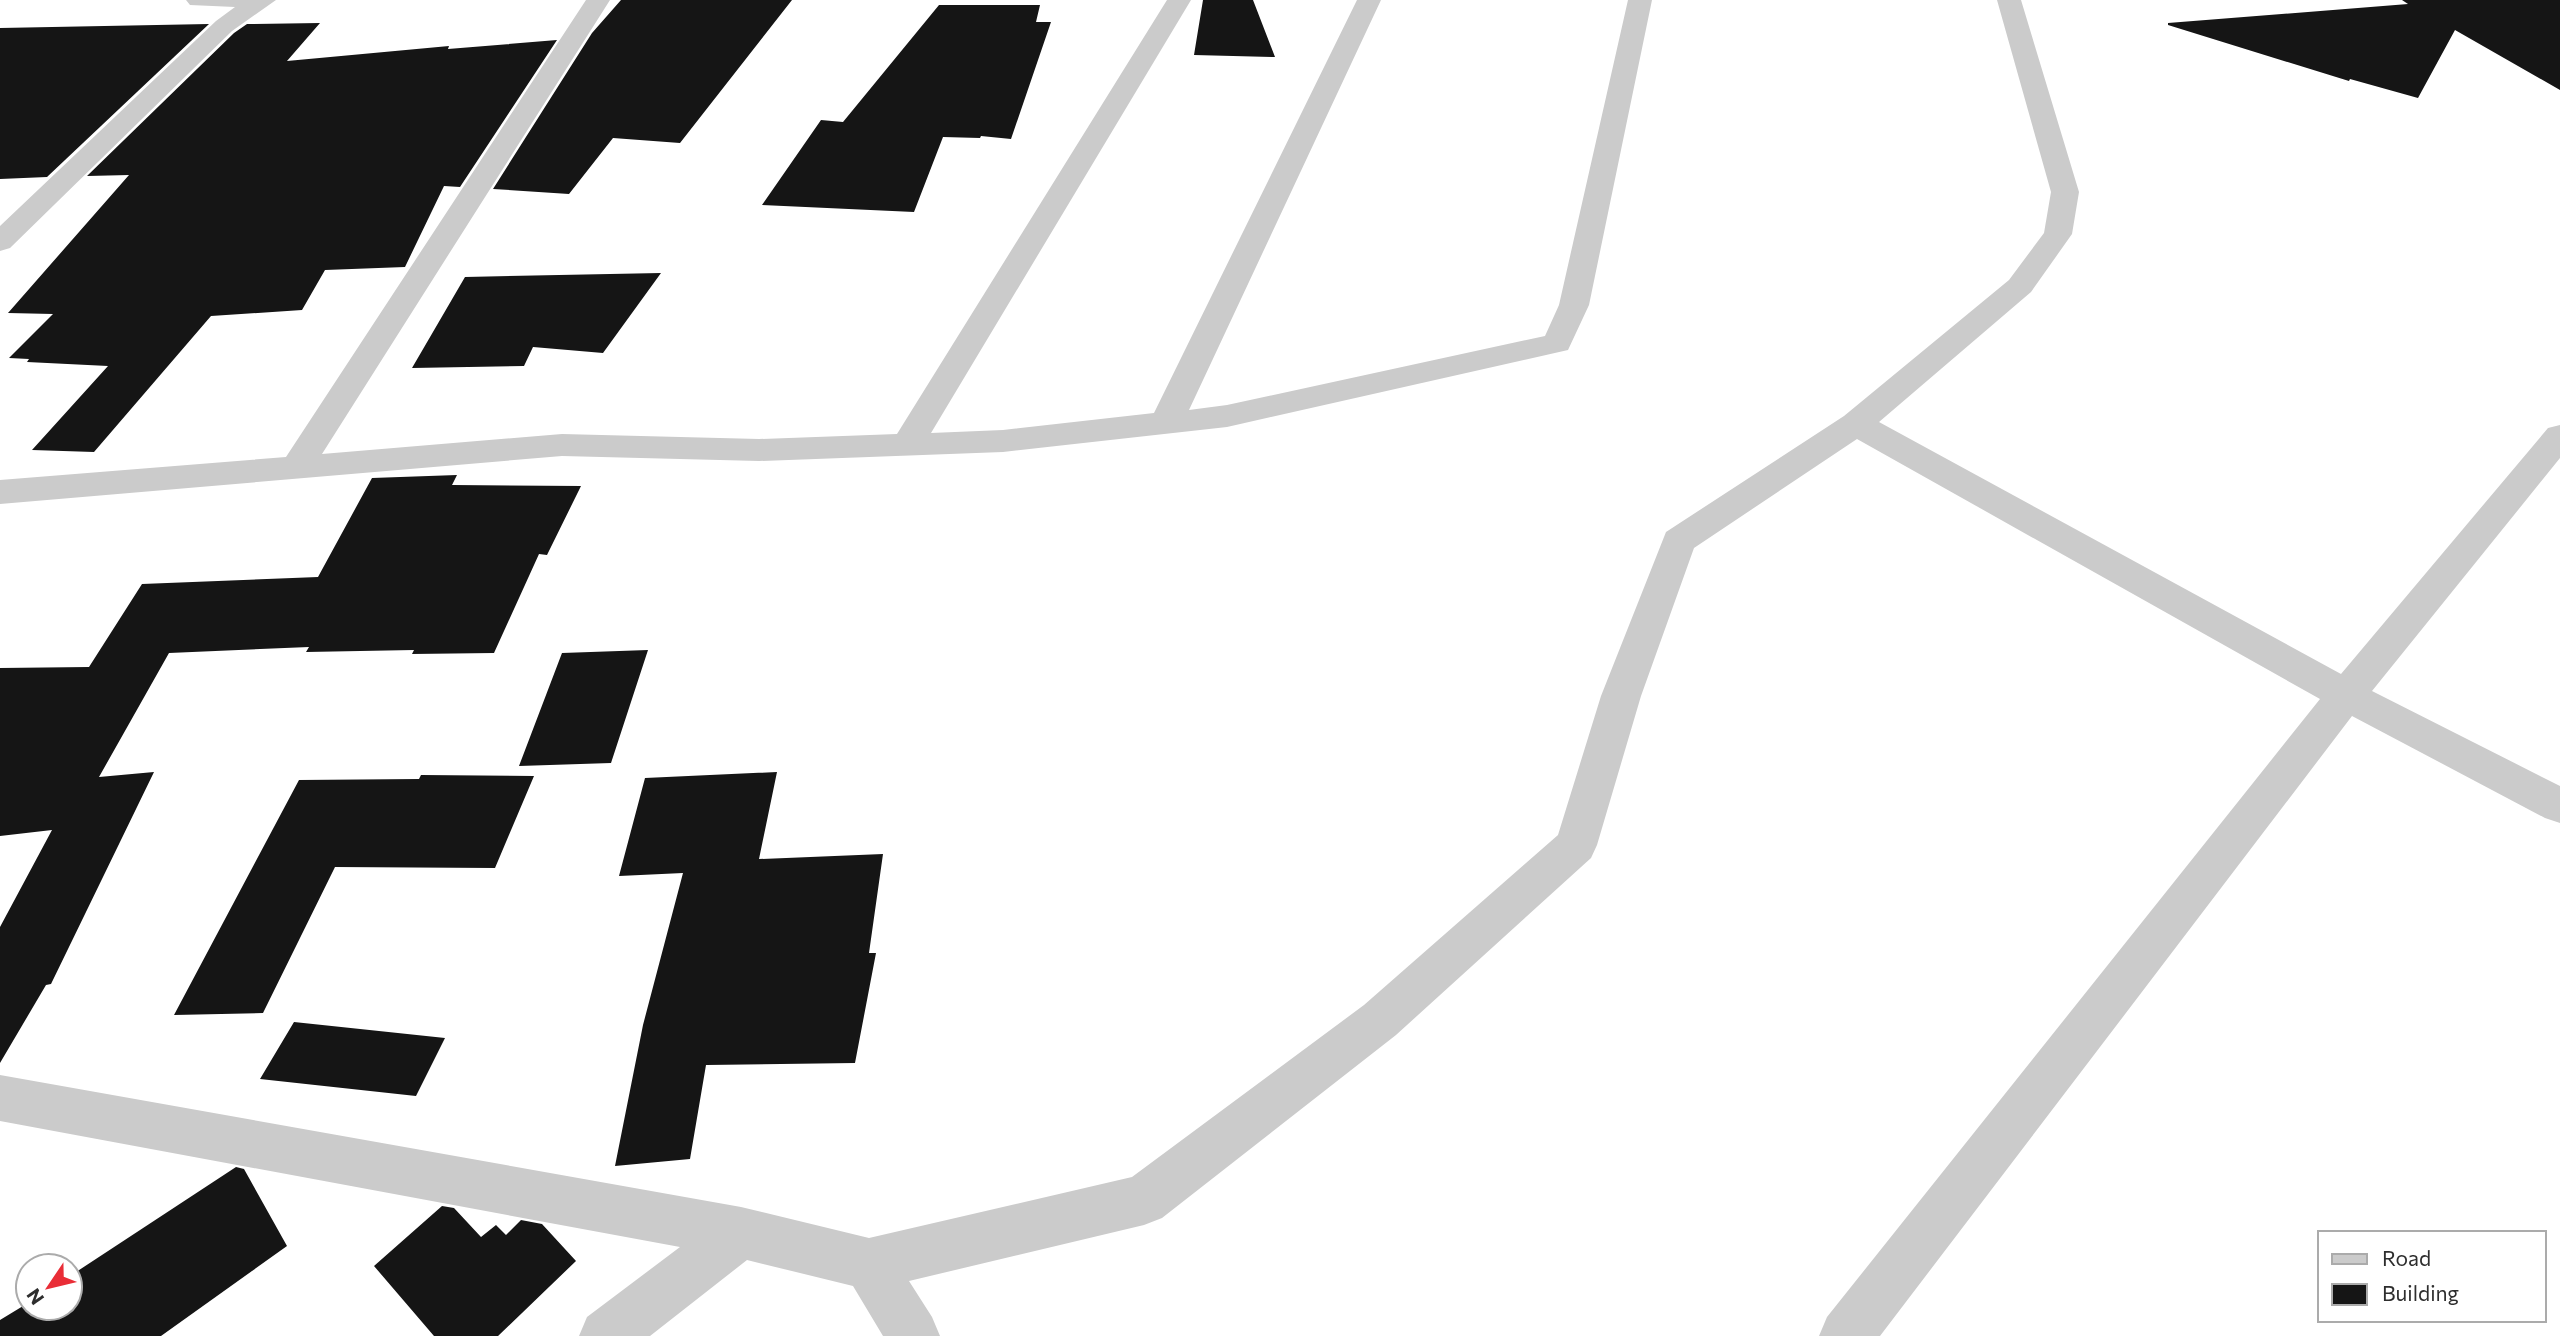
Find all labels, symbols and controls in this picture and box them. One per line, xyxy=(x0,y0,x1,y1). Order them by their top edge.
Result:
legend xyxy=(2318,1231,2546,1322)
text: Road xyxy=(2382,1245,2431,1270)
north arrow xyxy=(14,1252,84,1322)
text: Building xyxy=(2382,1280,2459,1305)
text: N xyxy=(21,1285,48,1309)

